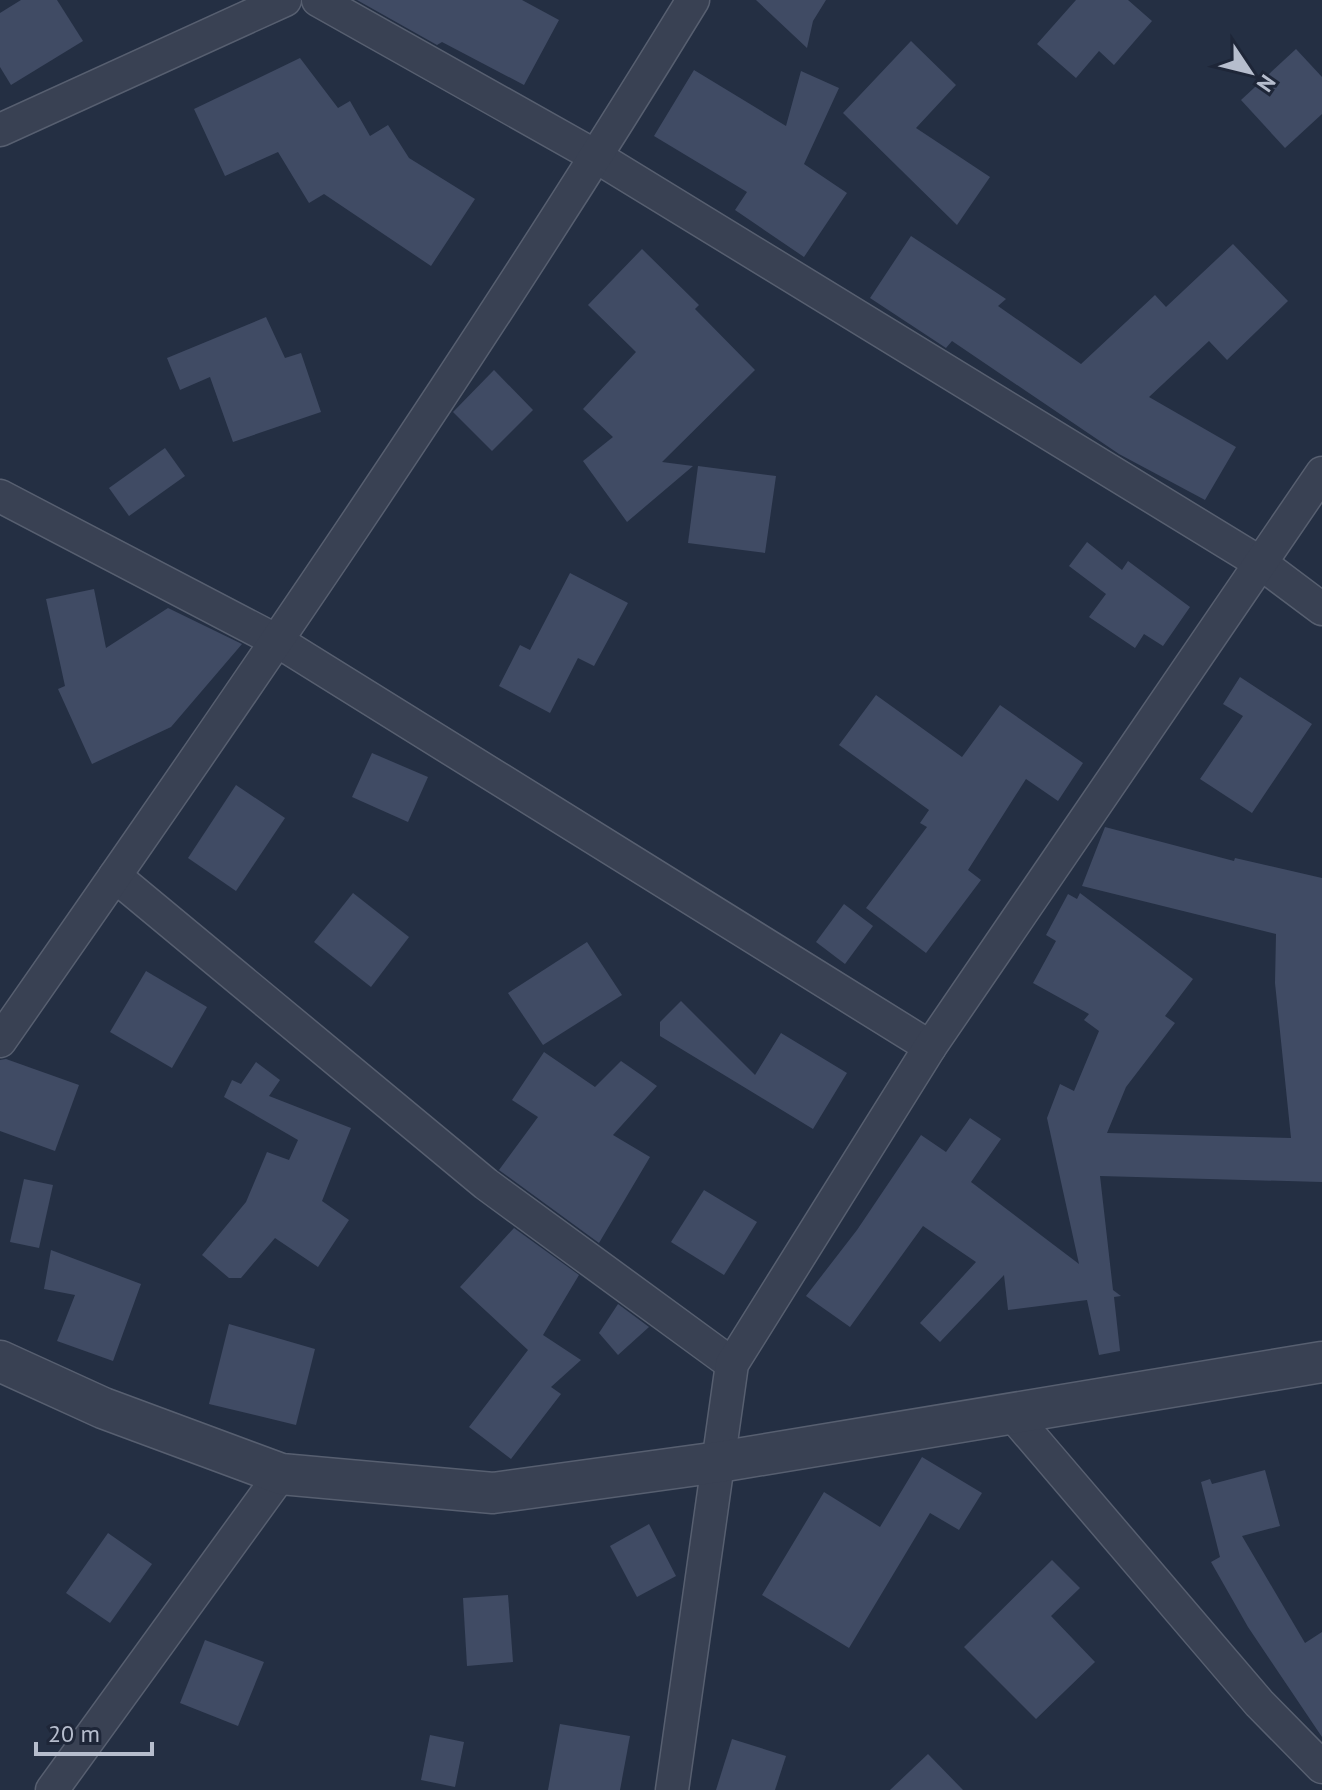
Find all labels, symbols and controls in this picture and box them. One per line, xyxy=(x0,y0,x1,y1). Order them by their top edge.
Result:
north arrow xyxy=(1210,32,1290,112)
text: N xyxy=(1251,70,1282,97)
scale bar xyxy=(36,1706,152,1756)
text: 20 m xyxy=(48,1718,100,1749)

